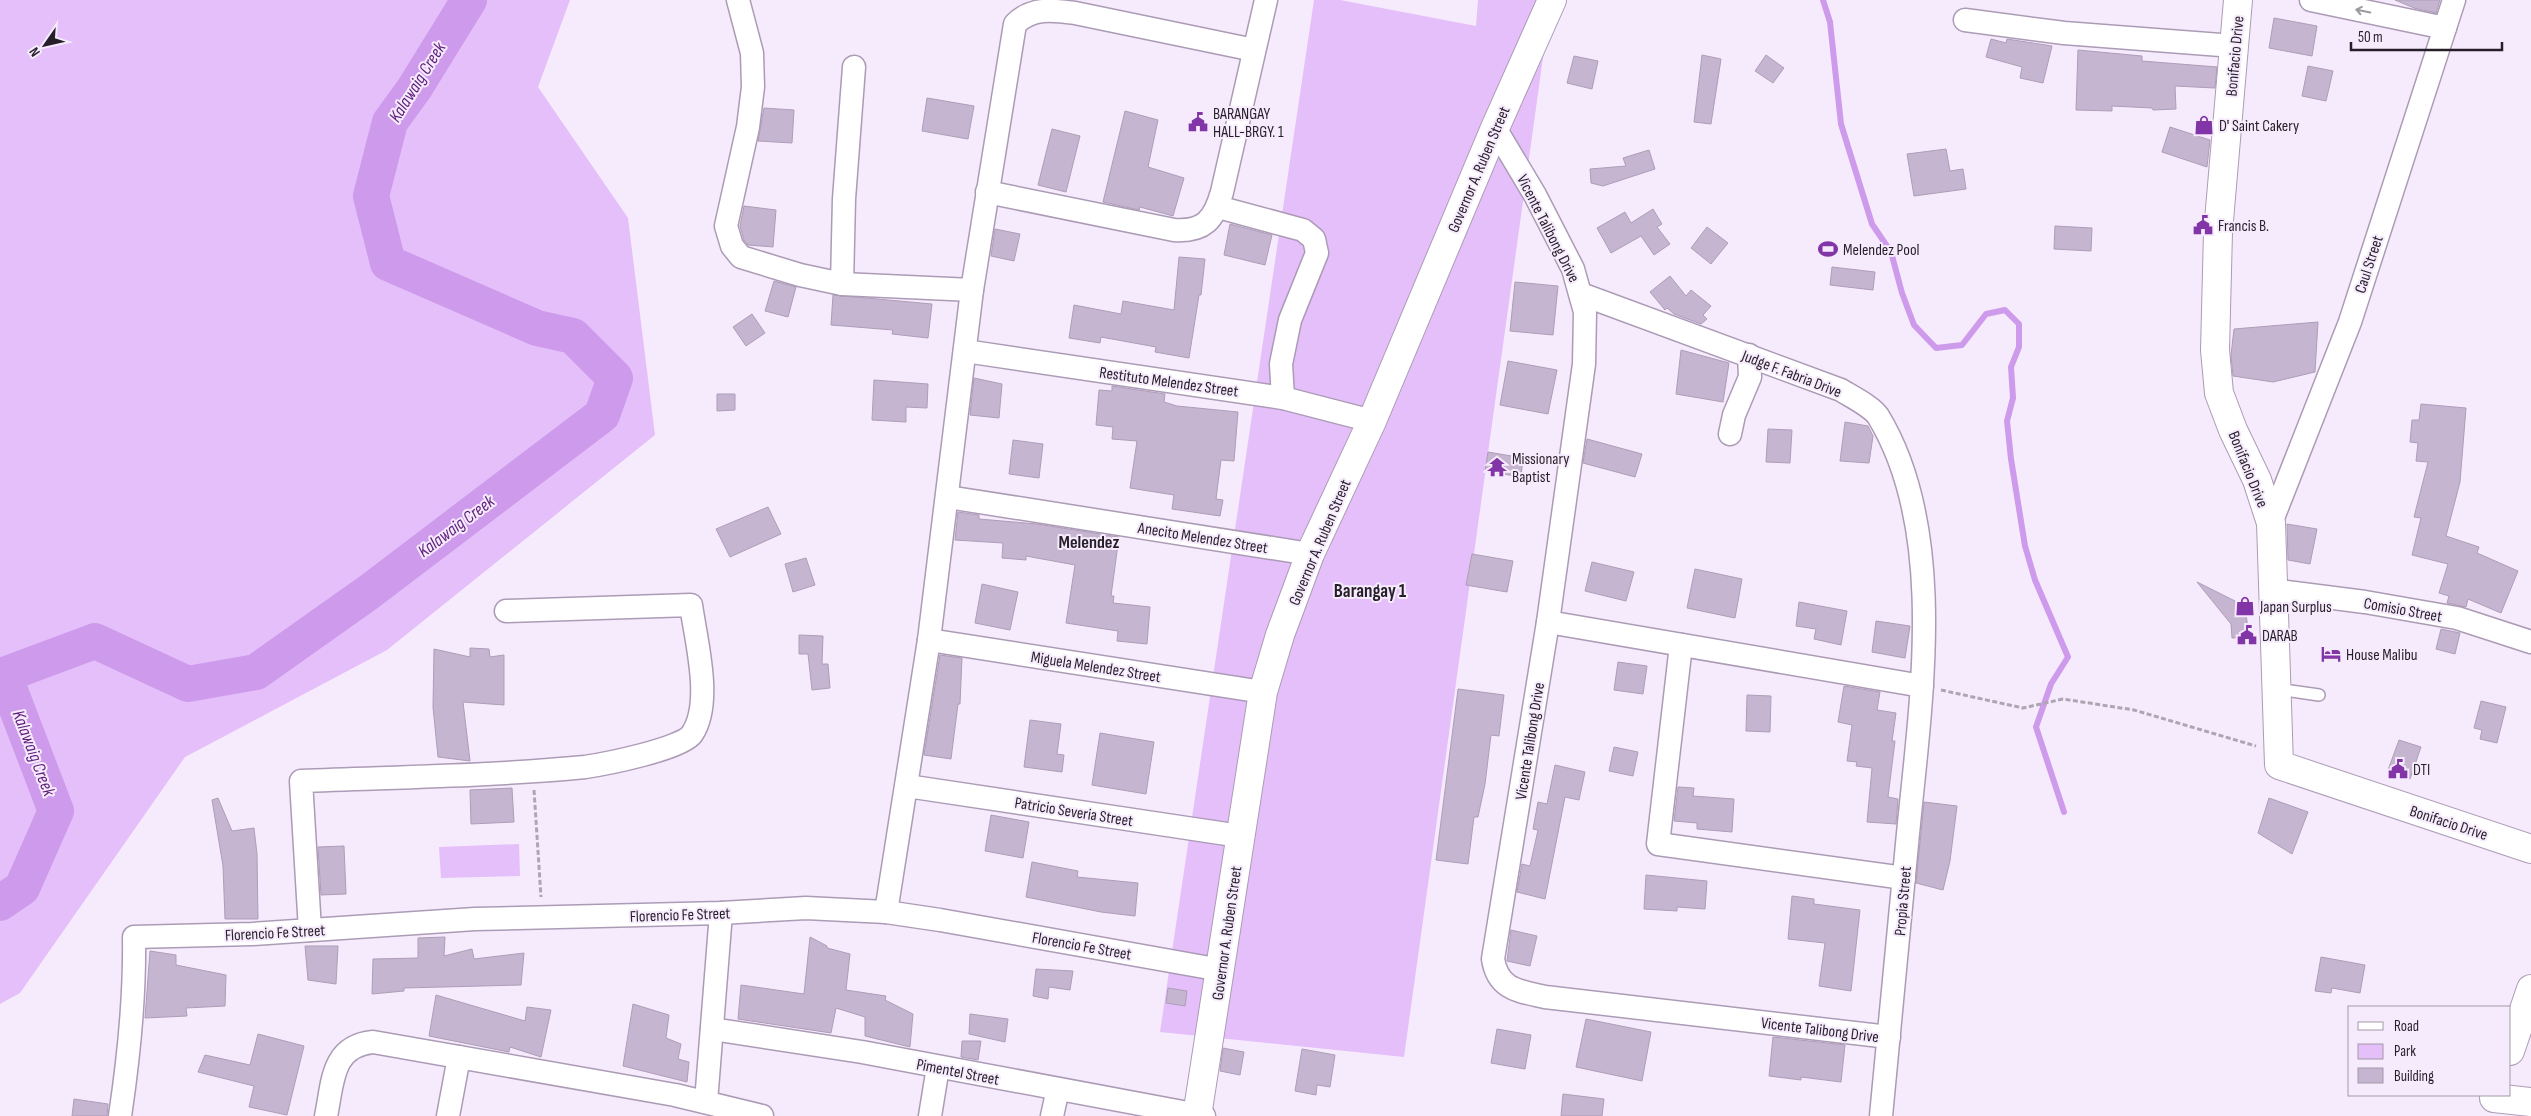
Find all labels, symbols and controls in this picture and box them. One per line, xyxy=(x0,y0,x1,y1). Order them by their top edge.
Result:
one-way arrow xyxy=(2355,6,2371,15)
street label: Bonifacio Drive xyxy=(2223,15,2248,97)
north arrow xyxy=(20,20,70,70)
scale bar xyxy=(2351,20,2502,52)
text: 50 m xyxy=(2358,28,2383,47)
water label: Kalawaig Creek xyxy=(385,37,451,126)
text: N xyxy=(25,44,44,60)
street label: Governor A. Ruben Street xyxy=(1444,104,1515,235)
place label: BARANGAY HALL-BRGY. 1 xyxy=(1213,105,1284,142)
public building icon: BARANGAY HALL-BRGY. 1 xyxy=(1187,111,1209,133)
shop icon: D' Saint Cakery xyxy=(2193,114,2215,136)
place label: D' Saint Cakery xyxy=(2219,117,2299,136)
street label: Vicente Talibong Drive xyxy=(1512,172,1583,286)
public building icon: Francis B. xyxy=(2192,214,2214,236)
place label: Francis B. xyxy=(2218,217,2269,236)
street label: Caul Street xyxy=(2351,233,2388,296)
sports icon: Melendez Pool xyxy=(1817,238,1839,260)
place label: Melendez Pool xyxy=(1843,241,1920,260)
street label: Judge F. Fabria Drive xyxy=(1738,346,1844,402)
street label: Restituto Melendez Street xyxy=(1098,363,1240,402)
street label: Bonifacio Drive xyxy=(2224,429,2272,511)
place label: Missionary Baptist xyxy=(1512,450,1569,487)
temple icon: Missionary Baptist xyxy=(1486,456,1508,478)
street label: Governor A. Ruben Street xyxy=(1285,477,1356,608)
water label: Kalawaig Creek xyxy=(414,490,500,562)
street label: Anecito Melendez Street xyxy=(1136,519,1269,558)
district label: Melendez xyxy=(1059,532,1120,553)
district label: Barangay 1 xyxy=(1334,580,1407,603)
street label: Comisio Street xyxy=(2362,594,2443,627)
shop icon: Japan Surplus xyxy=(2234,595,2256,617)
place label: Japan Surplus xyxy=(2259,598,2332,617)
public building icon: DARAB xyxy=(2236,624,2258,646)
place label: DARAB xyxy=(2262,627,2298,646)
hotel icon: House Malibu xyxy=(2320,643,2342,665)
place label: House Malibu xyxy=(2346,646,2417,665)
street label: Miguela Melendez Street xyxy=(1030,648,1162,687)
street label: Vicente Talibong Drive xyxy=(1512,681,1549,801)
water label: Kalawaig Creek xyxy=(8,707,60,800)
public building icon: DTI xyxy=(2387,758,2409,780)
place label: DTI xyxy=(2413,761,2430,780)
street label: Patricio Severia Street xyxy=(1013,794,1134,831)
street label: Bonifacio Drive xyxy=(2407,802,2490,845)
street label: Governor A. Ruben Street xyxy=(1209,865,1246,1001)
street label: Propia Street xyxy=(1891,865,1916,937)
street label: Florencio Fe Street xyxy=(630,904,731,927)
street label: Florencio Fe Street xyxy=(224,921,326,946)
street label: Florencio Fe Street xyxy=(1031,928,1133,965)
legend xyxy=(2348,1006,2511,1096)
street label: Vicente Talibong Drive xyxy=(1760,1014,1880,1047)
text: Road xyxy=(2394,1017,2419,1036)
text: Park xyxy=(2394,1042,2416,1061)
street label: Pimentel Street xyxy=(915,1055,1001,1090)
text: Building xyxy=(2394,1067,2434,1086)

